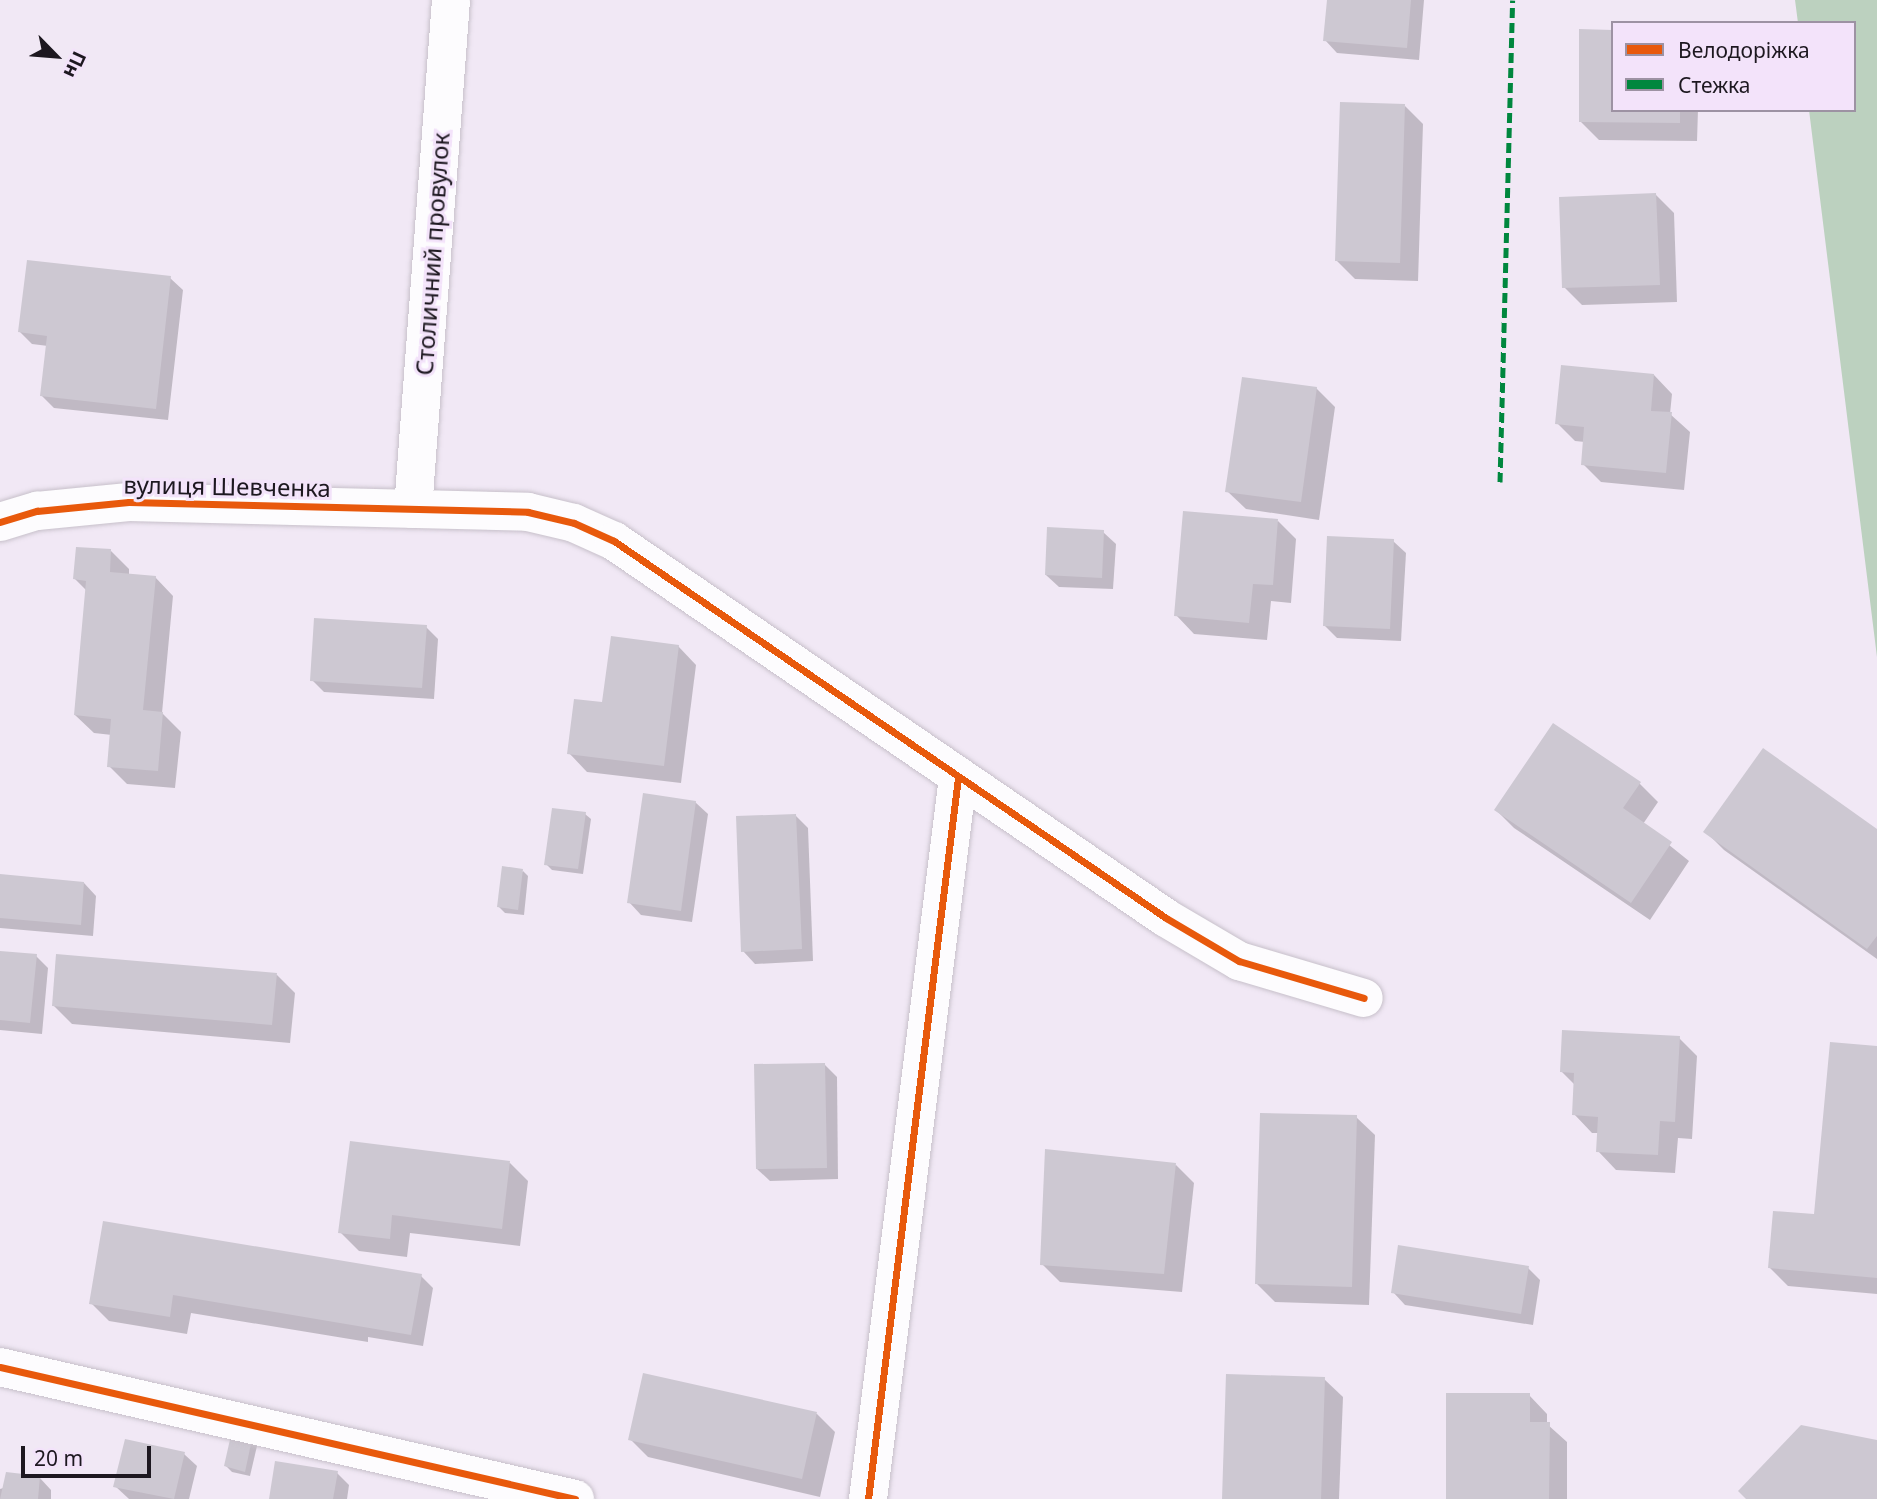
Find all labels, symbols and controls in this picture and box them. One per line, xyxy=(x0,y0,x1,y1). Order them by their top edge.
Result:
north arrow xyxy=(21,21,91,91)
legend xyxy=(1611,21,1856,112)
text: Велодоріжка xyxy=(1678,36,1810,64)
text: Пн xyxy=(58,47,93,83)
text: Стежка xyxy=(1678,71,1751,99)
street label: Столичний провулок xyxy=(409,132,455,376)
street label: вулиця Шевченка xyxy=(123,470,331,502)
scale bar xyxy=(24,1432,154,1476)
text: 20 m xyxy=(34,1444,83,1472)

